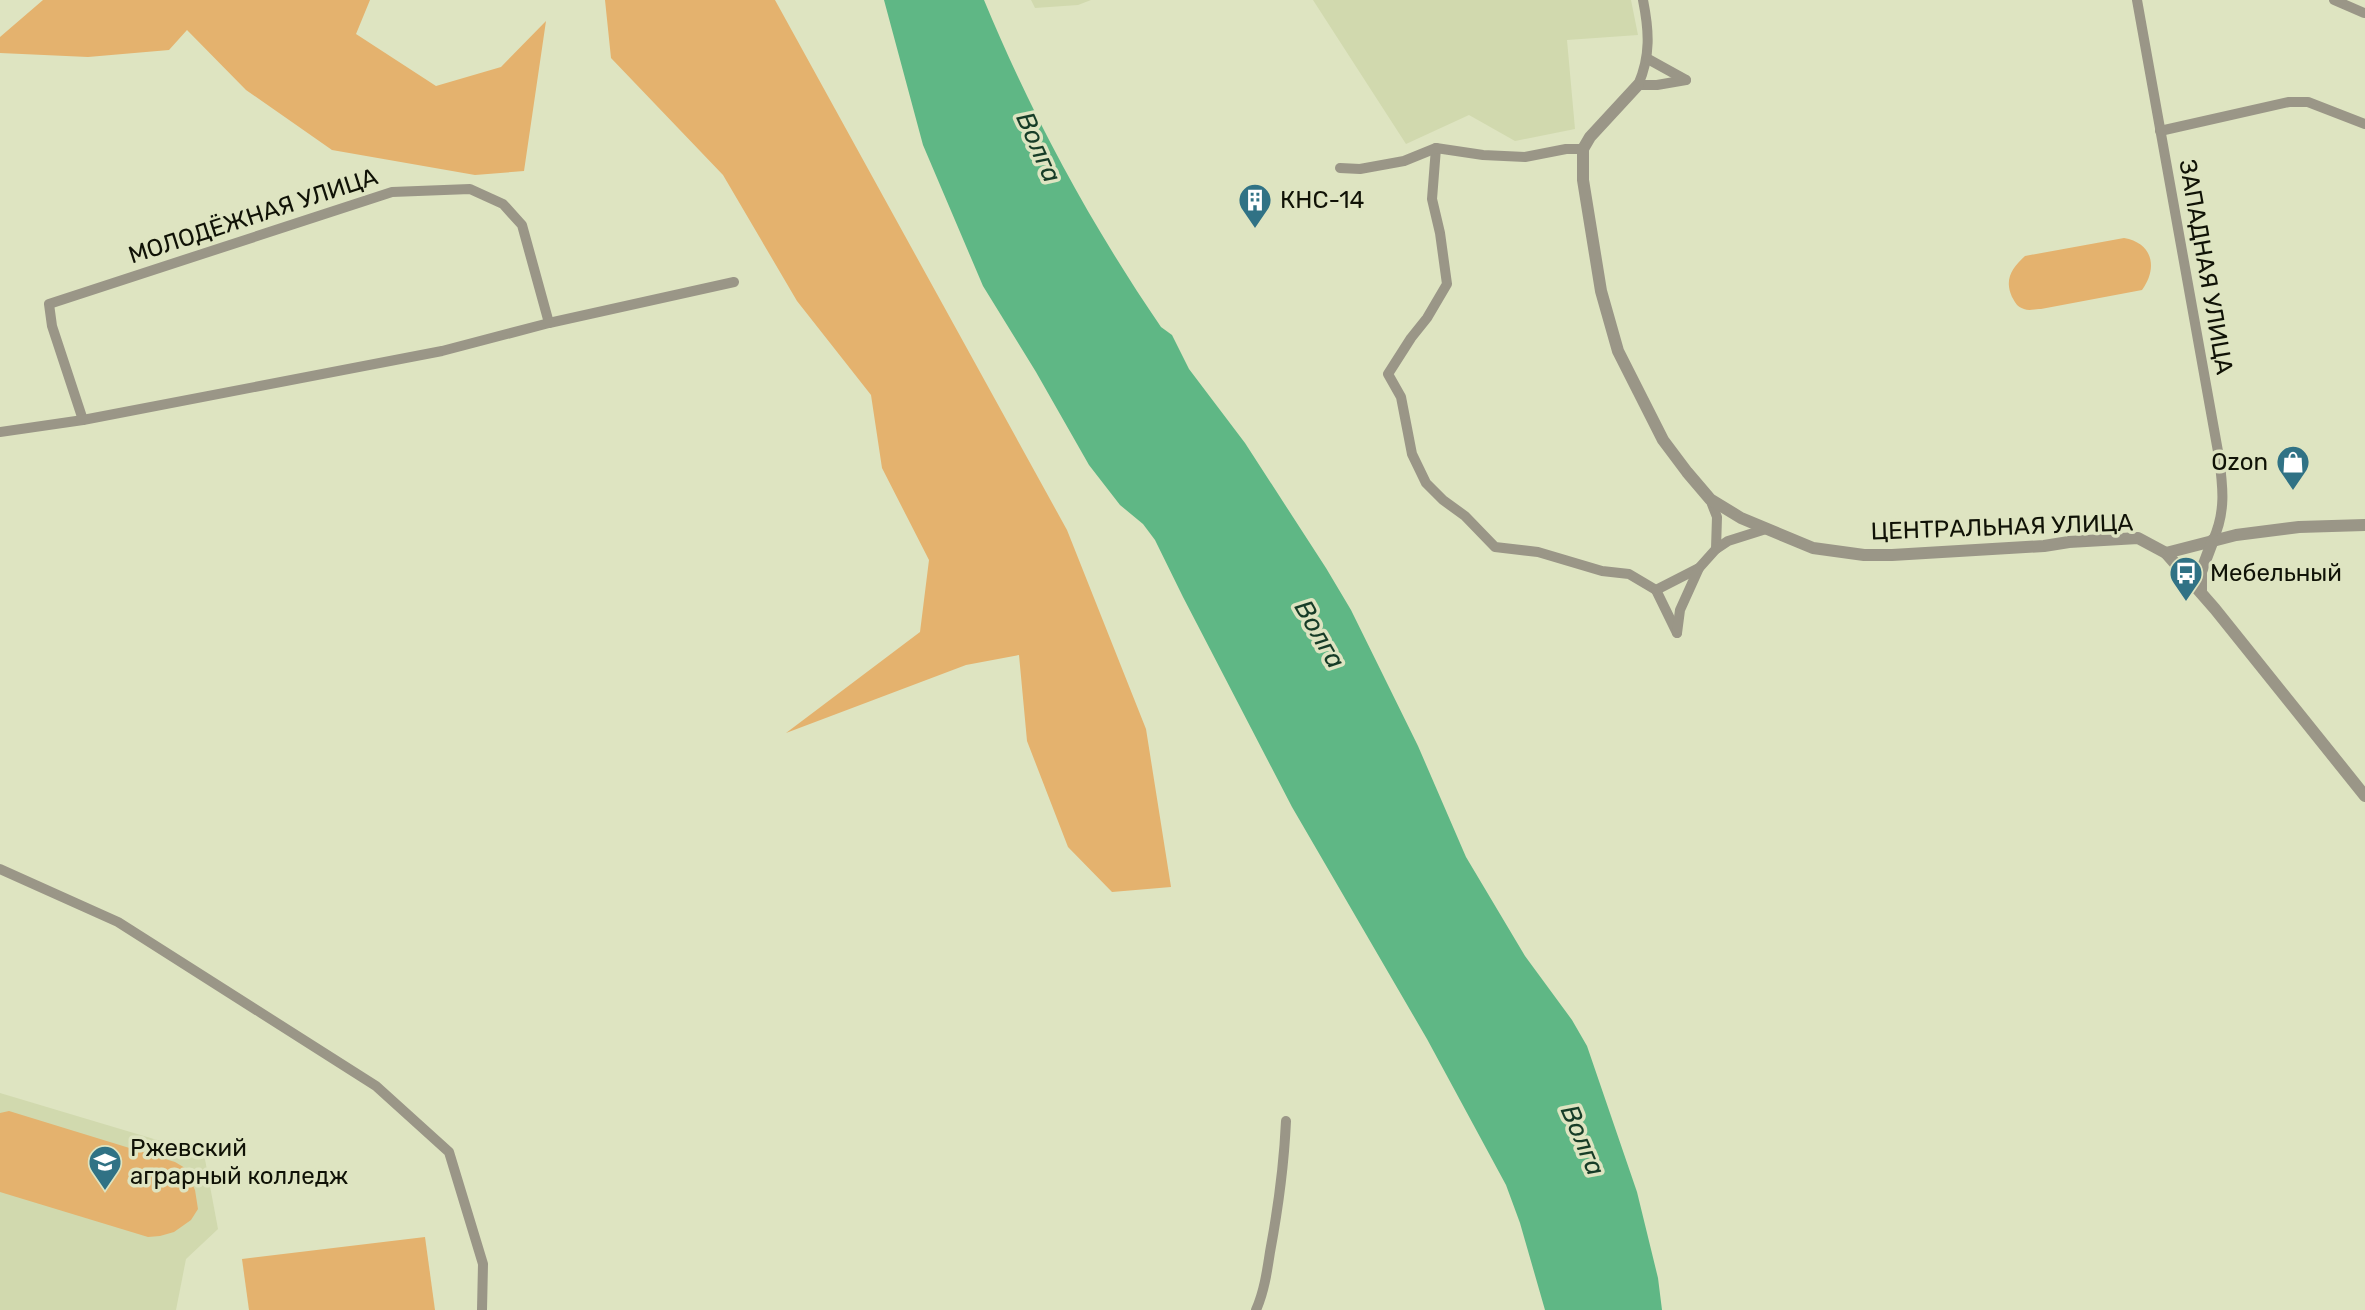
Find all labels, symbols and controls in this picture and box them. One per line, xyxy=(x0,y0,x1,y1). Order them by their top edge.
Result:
water label: Волга xyxy=(1009,107,1068,187)
street label: ЗАПАДНАЯ УЛИЦА xyxy=(2173,157,2239,377)
street label: МОЛОДЁЖНАЯ УЛИЦА xyxy=(125,162,381,270)
building icon: КНС-14 xyxy=(1236,181,1274,230)
place label: КНС-14 xyxy=(1280,186,1364,214)
shop icon: Ozon xyxy=(2274,443,2312,492)
place label: Ozon xyxy=(2211,448,2268,476)
street label: ЦЕНТРАЛЬНАЯ УЛИЦА xyxy=(1870,508,2134,546)
bus stop icon: Мебельный xyxy=(2167,554,2205,603)
place label: Мебельный xyxy=(2210,559,2342,587)
water label: Волга xyxy=(1288,595,1351,674)
water label: Волга xyxy=(1554,1100,1611,1180)
place label: Ржевский аграрный колледж xyxy=(130,1134,348,1190)
school or university icon: Ржевский аграрный колледж xyxy=(86,1143,124,1192)

